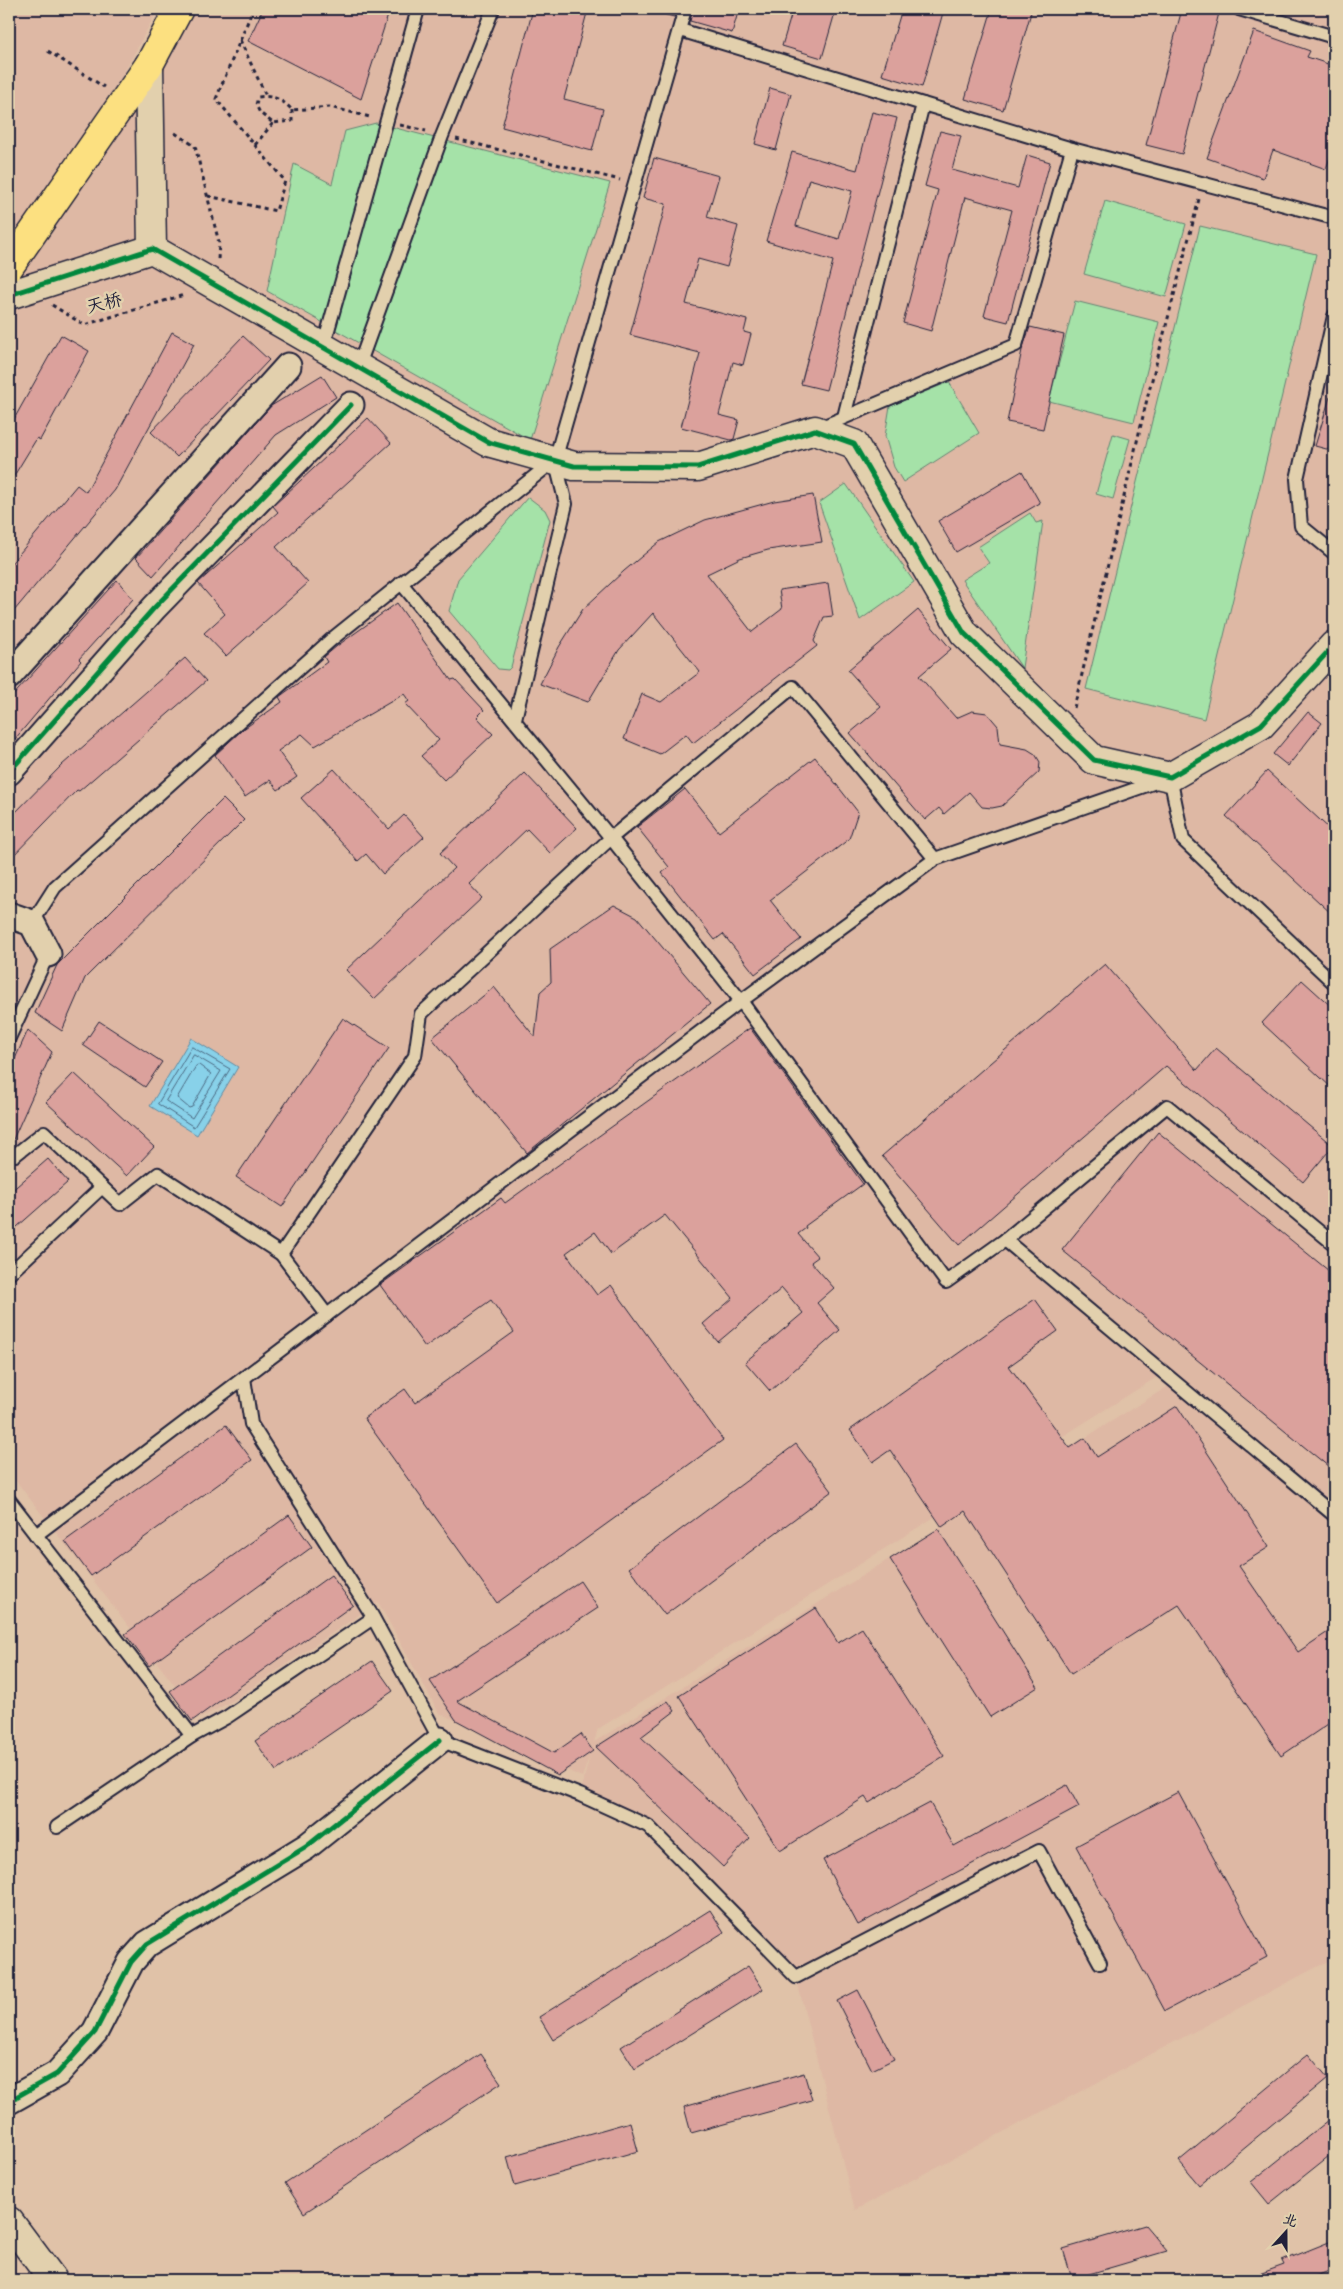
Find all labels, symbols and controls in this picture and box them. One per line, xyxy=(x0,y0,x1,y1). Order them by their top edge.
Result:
street label: 天桥 xyxy=(84,288,125,320)
north arrow xyxy=(1260,2206,1310,2256)
text: 北 xyxy=(1281,2210,1300,2232)

